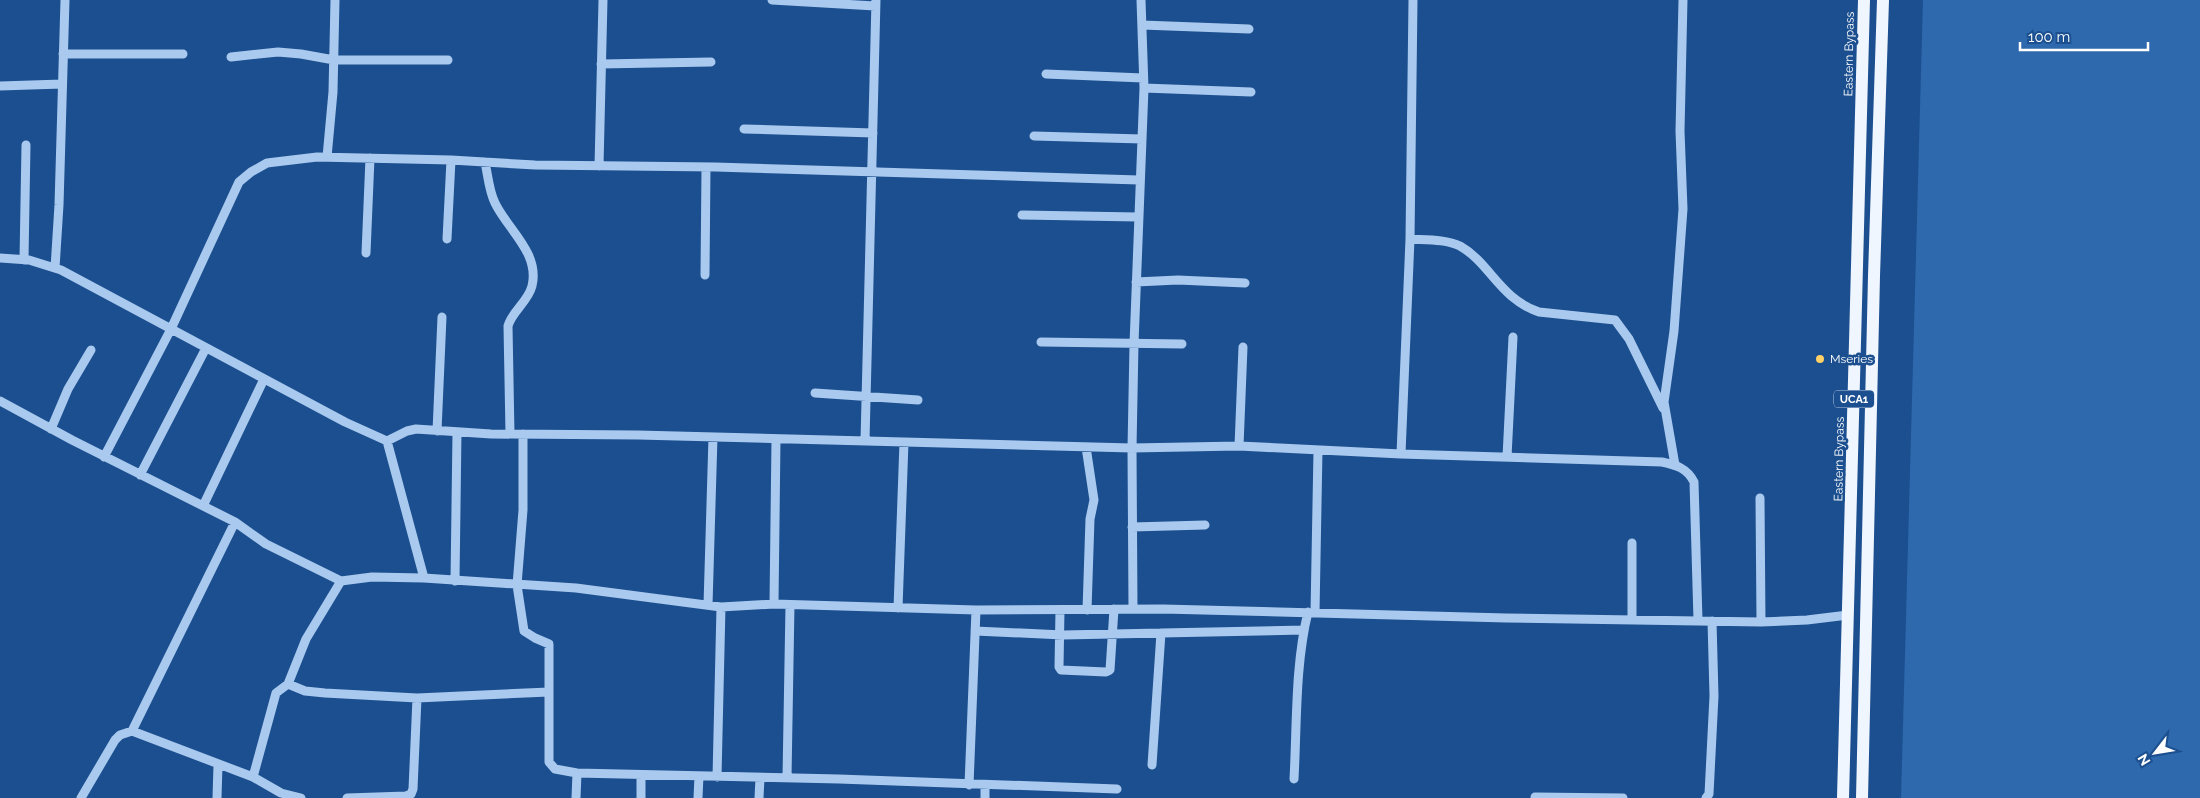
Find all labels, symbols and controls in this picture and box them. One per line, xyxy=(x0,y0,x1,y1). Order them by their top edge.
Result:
street label: Eastern Bypass xyxy=(1841,11,1857,97)
scale bar xyxy=(2020,20,2148,52)
text: 100 m xyxy=(2028,28,2070,46)
place label: Mseries xyxy=(1830,352,1873,366)
marker: Mseries xyxy=(1814,353,1826,365)
road number: UCA1 xyxy=(1834,390,1874,408)
street label: Eastern Bypass xyxy=(1831,416,1847,502)
north arrow xyxy=(2130,728,2180,778)
text: N xyxy=(2134,751,2153,768)

